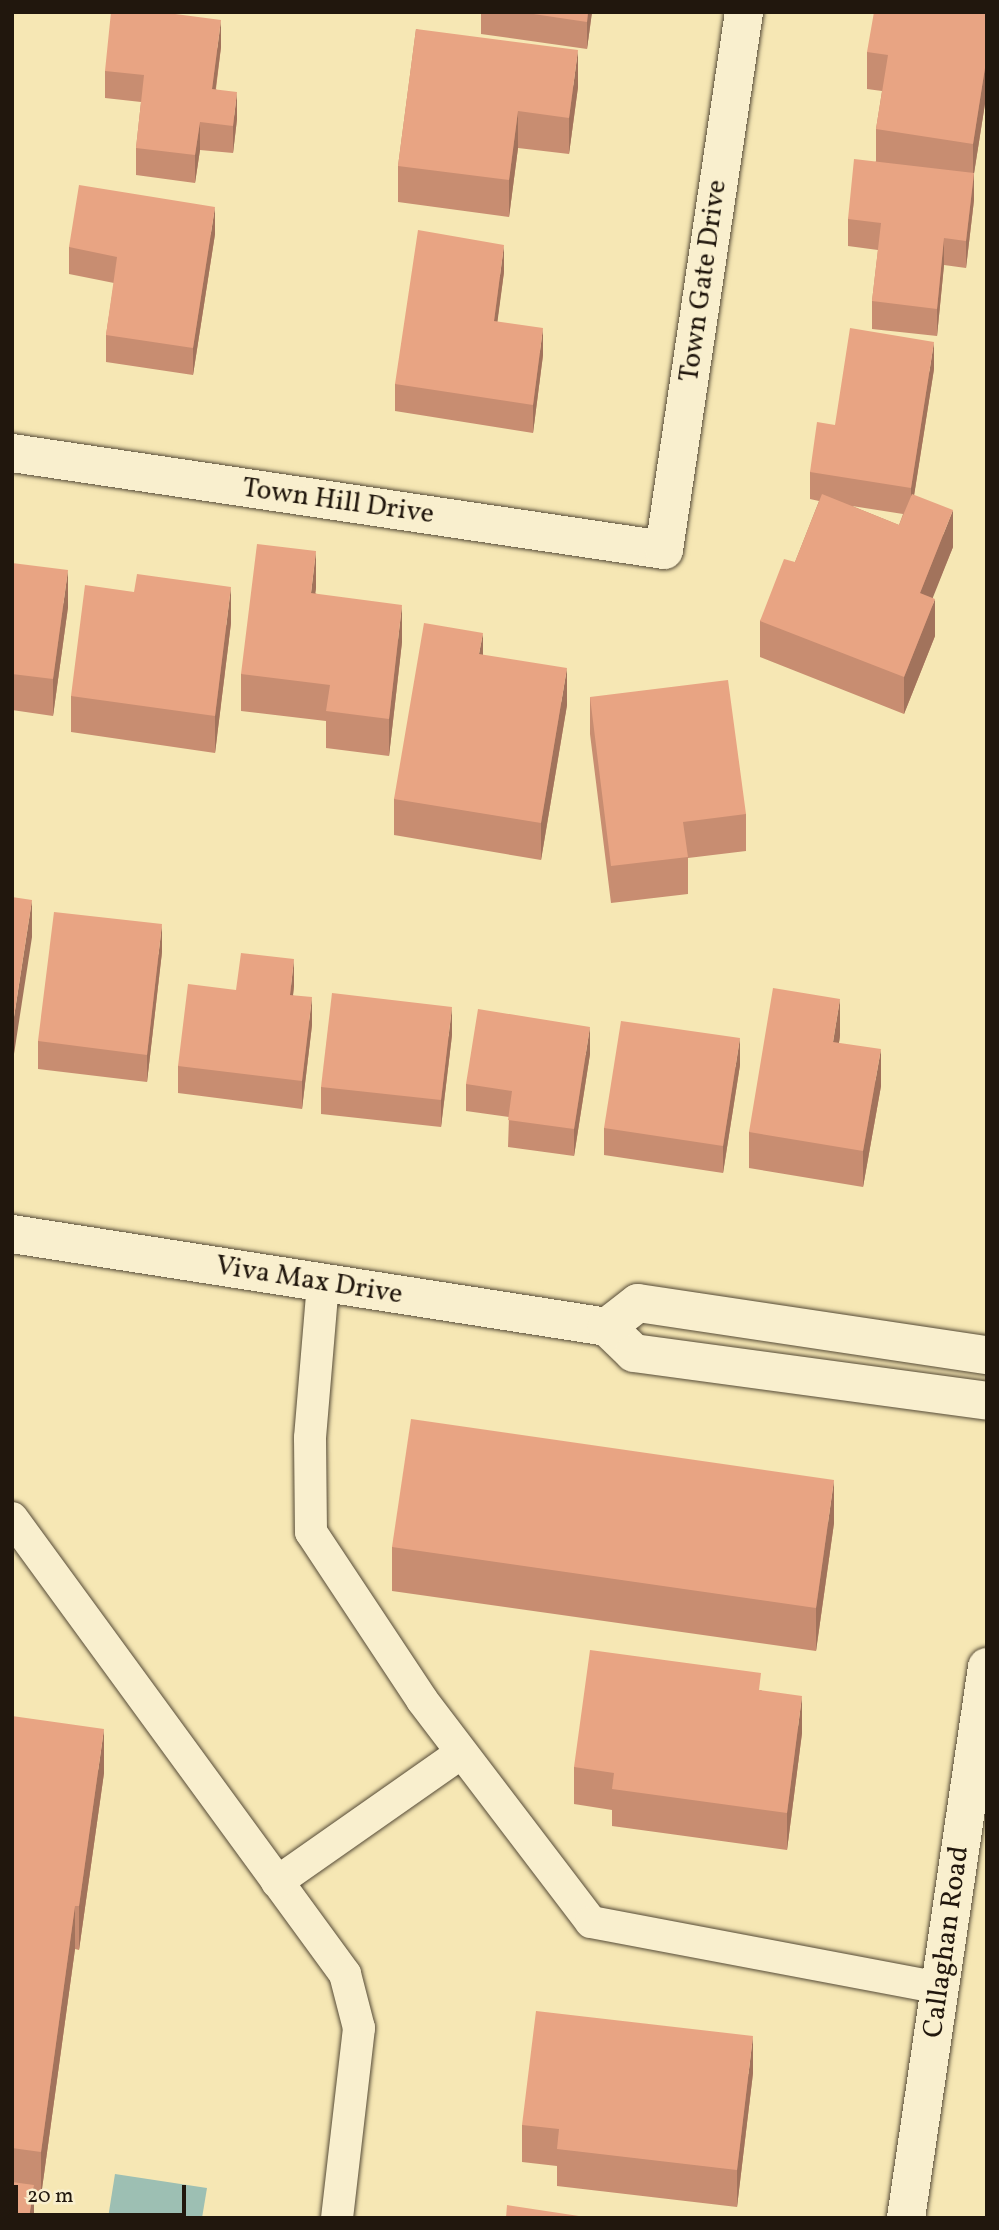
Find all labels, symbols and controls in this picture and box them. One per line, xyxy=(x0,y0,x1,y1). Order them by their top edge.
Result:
street label: Town Gate Drive xyxy=(673,178,735,384)
street label: Town Hill Drive xyxy=(240,472,436,532)
street label: Viva Max Drive xyxy=(213,1250,405,1312)
street label: Callaghan Road xyxy=(917,1844,977,2040)
scale bar xyxy=(18,2170,189,2214)
text: 20 m xyxy=(27,2182,73,2211)

